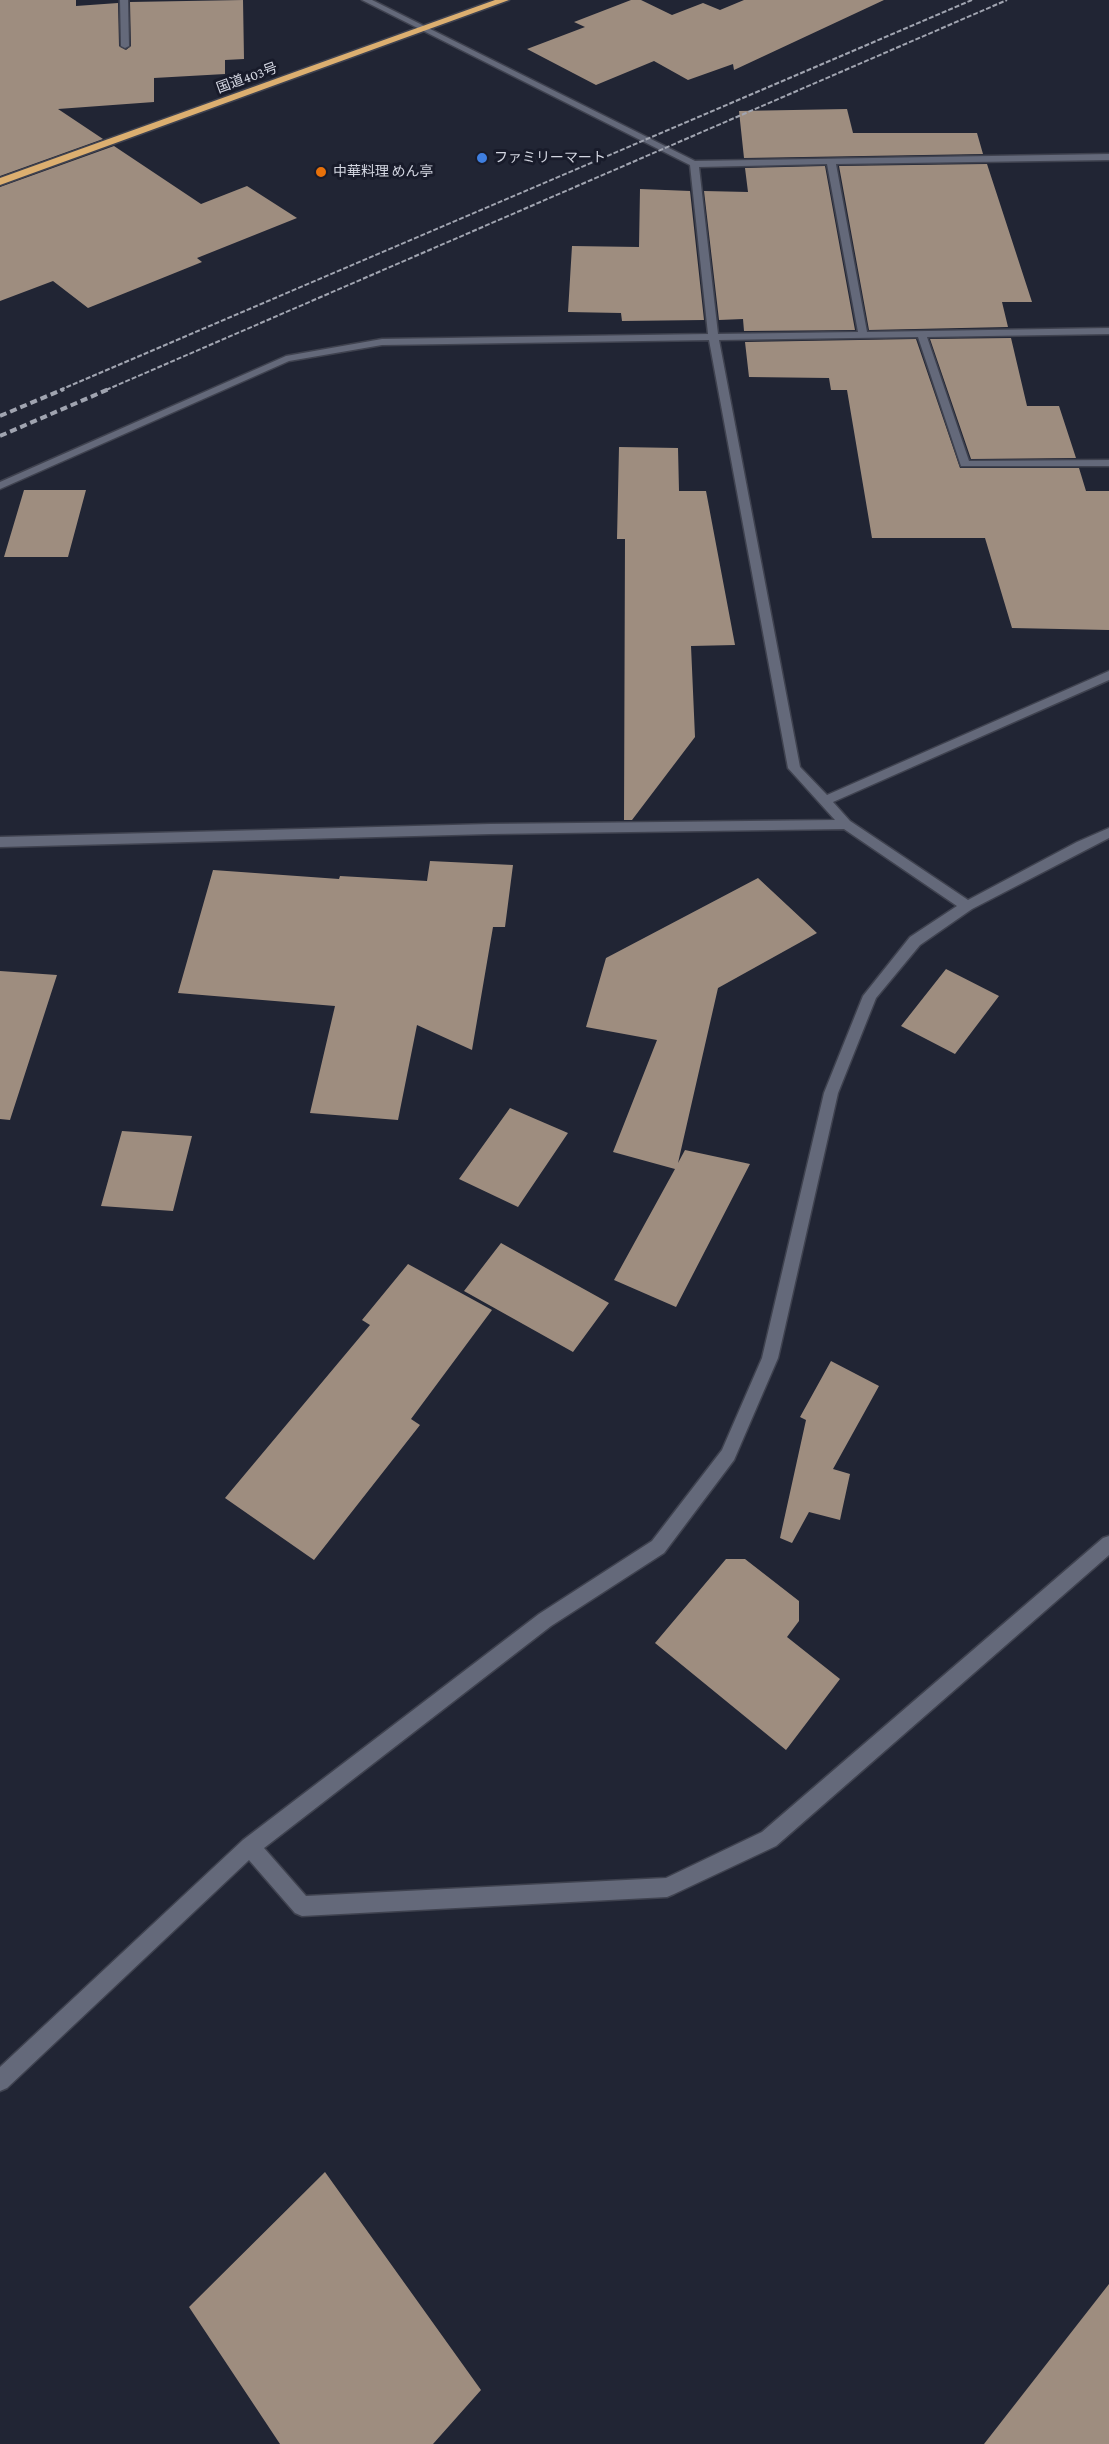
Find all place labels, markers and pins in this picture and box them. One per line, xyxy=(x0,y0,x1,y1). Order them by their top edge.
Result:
place label: ファミリーマート xyxy=(494,150,606,166)
marker: ファミリーマート xyxy=(475,151,489,165)
place label: 中華料理 めん亭 xyxy=(333,164,434,180)
marker: 中華料理 めん亭 xyxy=(314,165,328,179)

